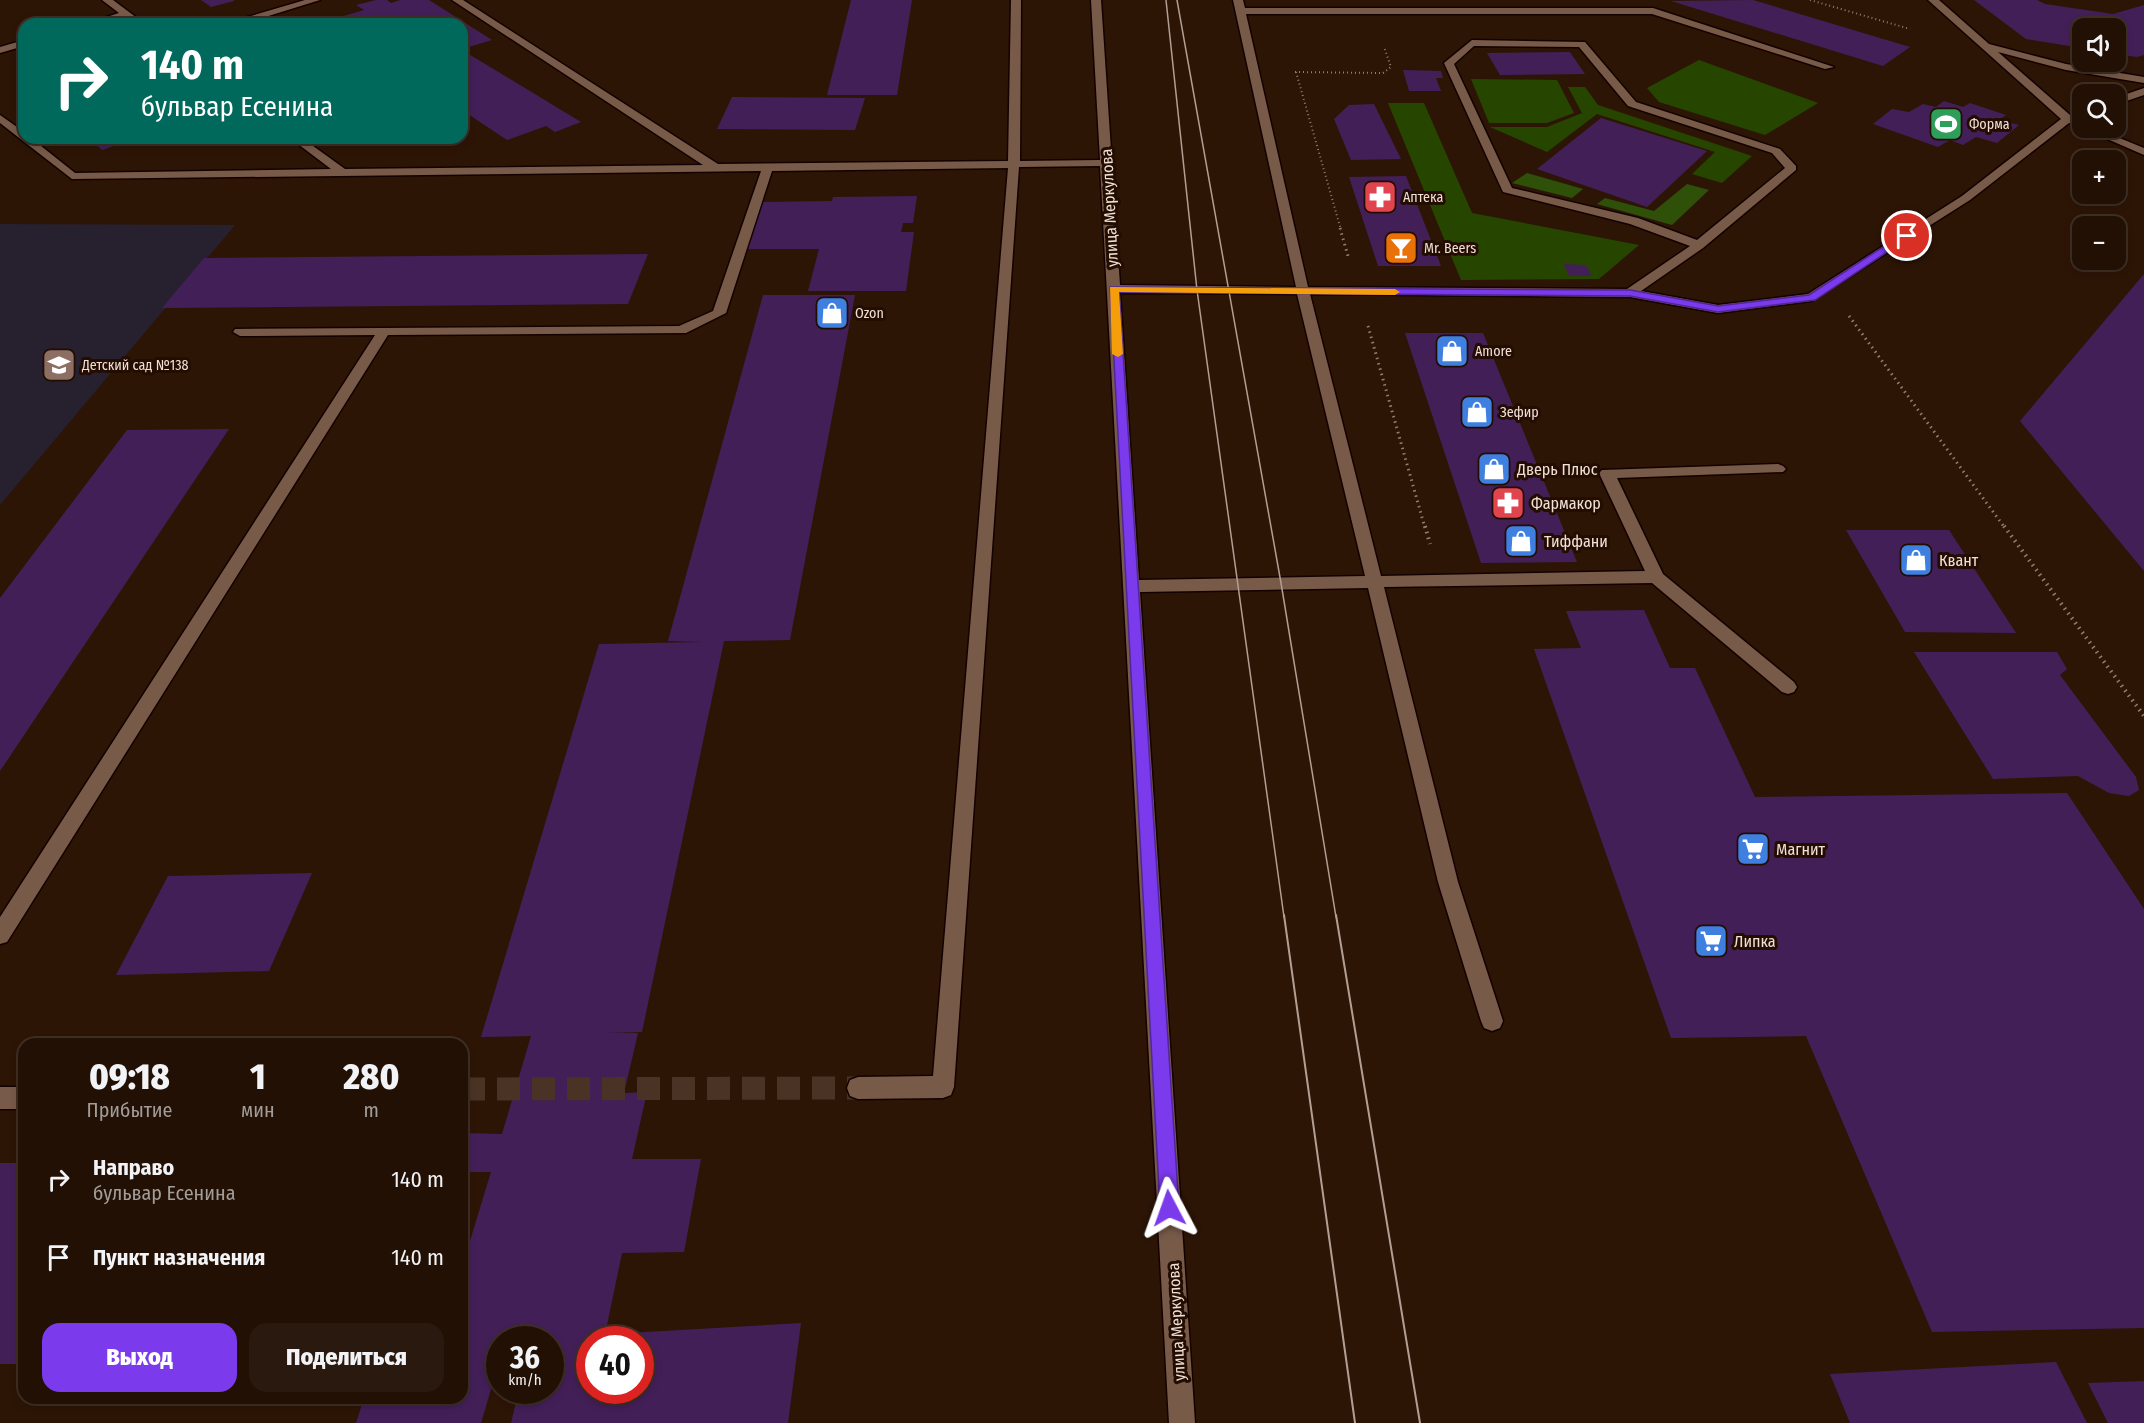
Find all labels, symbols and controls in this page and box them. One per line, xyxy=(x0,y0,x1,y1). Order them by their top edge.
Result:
map controls xyxy=(2072,18,2126,270)
button: sound xyxy=(2072,18,2126,72)
text: 140 m xyxy=(141,40,244,90)
icon: right xyxy=(42,42,120,120)
button: search xyxy=(2072,84,2126,138)
text: бульвар Есенина xyxy=(141,91,333,123)
sports icon: Форма xyxy=(1928,106,1964,142)
place label: Форма xyxy=(1969,116,2010,133)
street label: улица Меркулова xyxy=(1097,148,1122,268)
button: + xyxy=(2072,150,2126,204)
pharmacy icon: Аптека xyxy=(1362,179,1398,215)
place label: Аптека xyxy=(1403,189,1443,206)
pin xyxy=(1881,210,1932,261)
button: − xyxy=(2072,216,2126,270)
icon: arrive xyxy=(1890,219,1923,252)
bar icon: Mr. Beers xyxy=(1383,230,1419,266)
place label: Mr. Beers xyxy=(1424,240,1476,257)
shop icon: Ozon xyxy=(814,295,850,331)
place label: Ozon xyxy=(855,305,884,322)
shop icon: Amore xyxy=(1434,333,1470,369)
place label: Amore xyxy=(1475,343,1512,360)
school or university icon: Детский сад №138 xyxy=(41,347,77,383)
place label: Детский сад №138 xyxy=(81,357,189,374)
shop icon: Зефир xyxy=(1459,394,1495,430)
place label: Зефир xyxy=(1500,404,1539,421)
shop icon: Дверь Плюс xyxy=(1476,451,1512,487)
place label: Дверь Плюс xyxy=(1516,460,1598,479)
pharmacy icon: Фармакор xyxy=(1490,485,1526,521)
place label: Фармакор xyxy=(1531,494,1601,513)
shop icon: Тиффани xyxy=(1503,523,1539,559)
place label: Тиффани xyxy=(1544,532,1608,551)
shop icon: Квант xyxy=(1898,542,1934,578)
place label: Квант xyxy=(1939,551,1979,570)
supermarket icon: Магнит xyxy=(1735,831,1771,867)
place label: Магнит xyxy=(1776,840,1826,859)
supermarket icon: Липка xyxy=(1693,923,1729,959)
place label: Липка xyxy=(1734,932,1776,951)
text: 09:18 xyxy=(89,1055,170,1099)
text: 1 xyxy=(250,1055,266,1099)
text: 280 xyxy=(343,1055,399,1099)
text: Прибытие xyxy=(87,1098,172,1122)
text: мин xyxy=(241,1098,275,1122)
text: m xyxy=(364,1098,379,1122)
text: Направо xyxy=(93,1154,174,1181)
icon: right xyxy=(42,1163,75,1196)
text: 140 m xyxy=(391,1166,444,1193)
position arrow xyxy=(1137,1176,1201,1240)
text: бульвар Есенина xyxy=(93,1181,235,1205)
icon: arrive xyxy=(42,1241,75,1274)
text: Пункт назначения xyxy=(93,1244,265,1271)
text: 140 m xyxy=(391,1244,444,1271)
street label: улица Меркулова xyxy=(1164,1262,1189,1382)
button: Выход xyxy=(42,1323,237,1392)
button: Поделиться xyxy=(249,1323,444,1392)
speed limit sign: 40 xyxy=(576,1326,654,1404)
text: 36 xyxy=(510,1340,540,1376)
text: km/h xyxy=(508,1371,542,1389)

